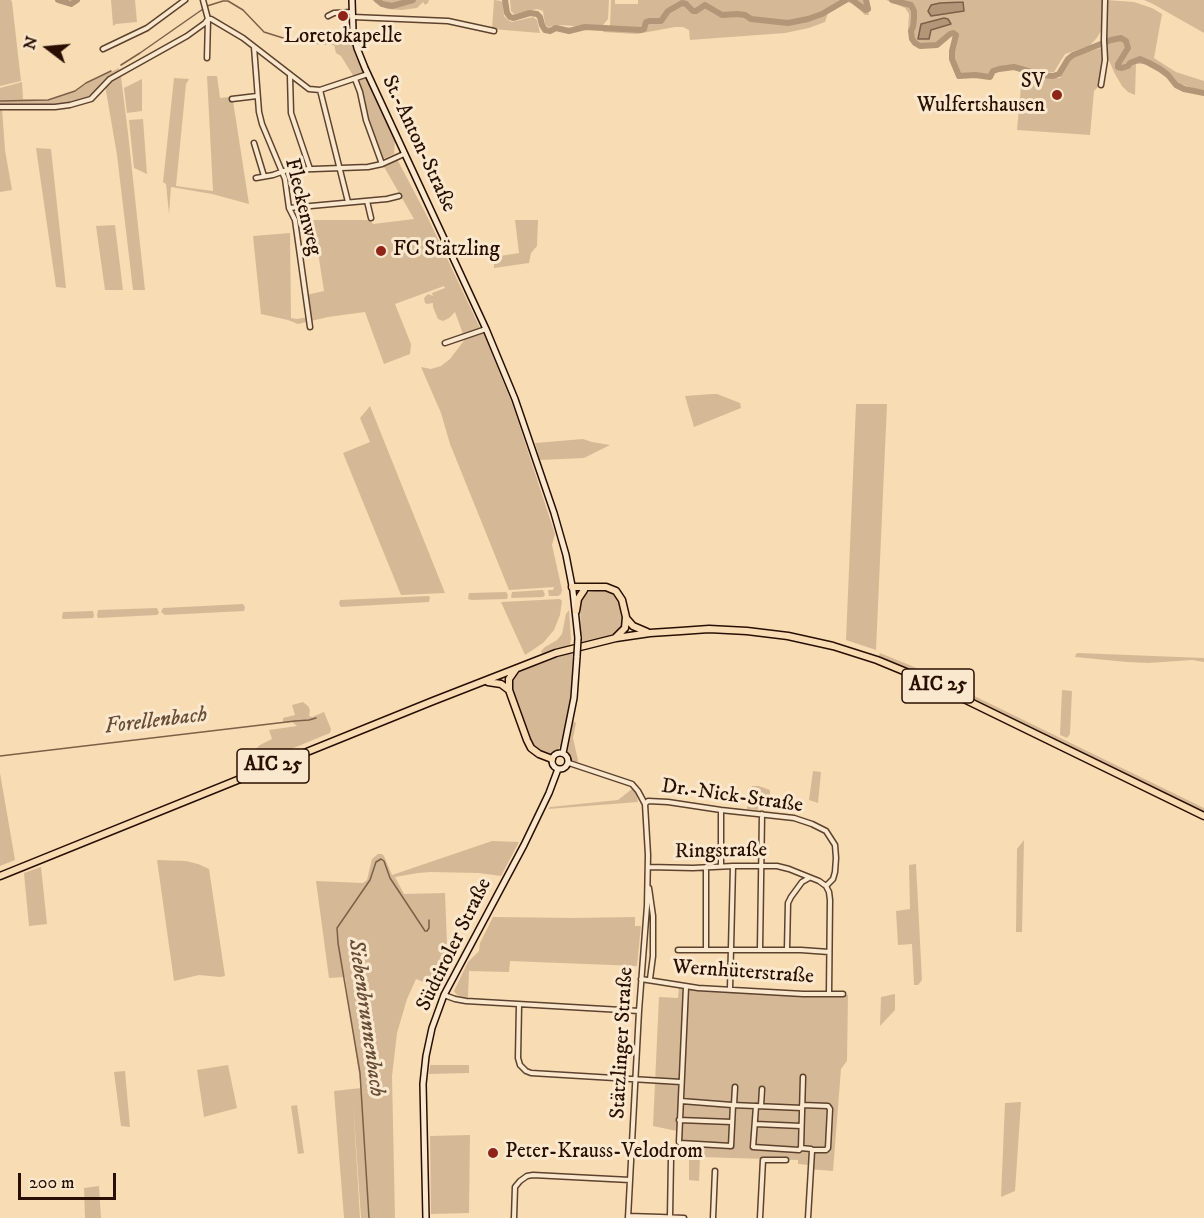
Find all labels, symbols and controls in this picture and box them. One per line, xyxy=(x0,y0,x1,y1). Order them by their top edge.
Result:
marker: Loretokapelle xyxy=(336,9,350,23)
north arrow xyxy=(18,18,78,78)
place label: Loretokapelle xyxy=(284,25,402,51)
text: N xyxy=(19,34,42,52)
place label: SV Wulfertshausen xyxy=(917,70,1045,120)
street label: St.-Anton-Straße xyxy=(375,72,461,216)
marker: SV Wulfertshausen xyxy=(1050,88,1064,102)
street label: Fleckenweg xyxy=(278,156,326,258)
place label: FC Stätzling xyxy=(393,238,500,264)
marker: FC Stätzling xyxy=(374,244,388,258)
road number: AIC 25 xyxy=(902,669,974,703)
water label: Forellenbach xyxy=(103,703,209,741)
road number: AIC 25 xyxy=(237,749,309,783)
street label: Dr.-Nick-Straße xyxy=(660,775,804,819)
street label: Ringstraße xyxy=(675,839,767,865)
street label: Südtiroler Straße xyxy=(412,874,498,1016)
water label: Siebenbrunnenbach xyxy=(341,938,389,1098)
street label: Wernhüterstraße xyxy=(671,955,815,991)
street label: Stätzlinger Straße xyxy=(606,966,640,1120)
place label: Peter-Krauss-Velodrom xyxy=(505,1140,703,1166)
marker: Peter-Krauss-Velodrom xyxy=(486,1146,500,1160)
scale bar xyxy=(21,1161,118,1199)
text: 200 m xyxy=(29,1172,75,1194)

